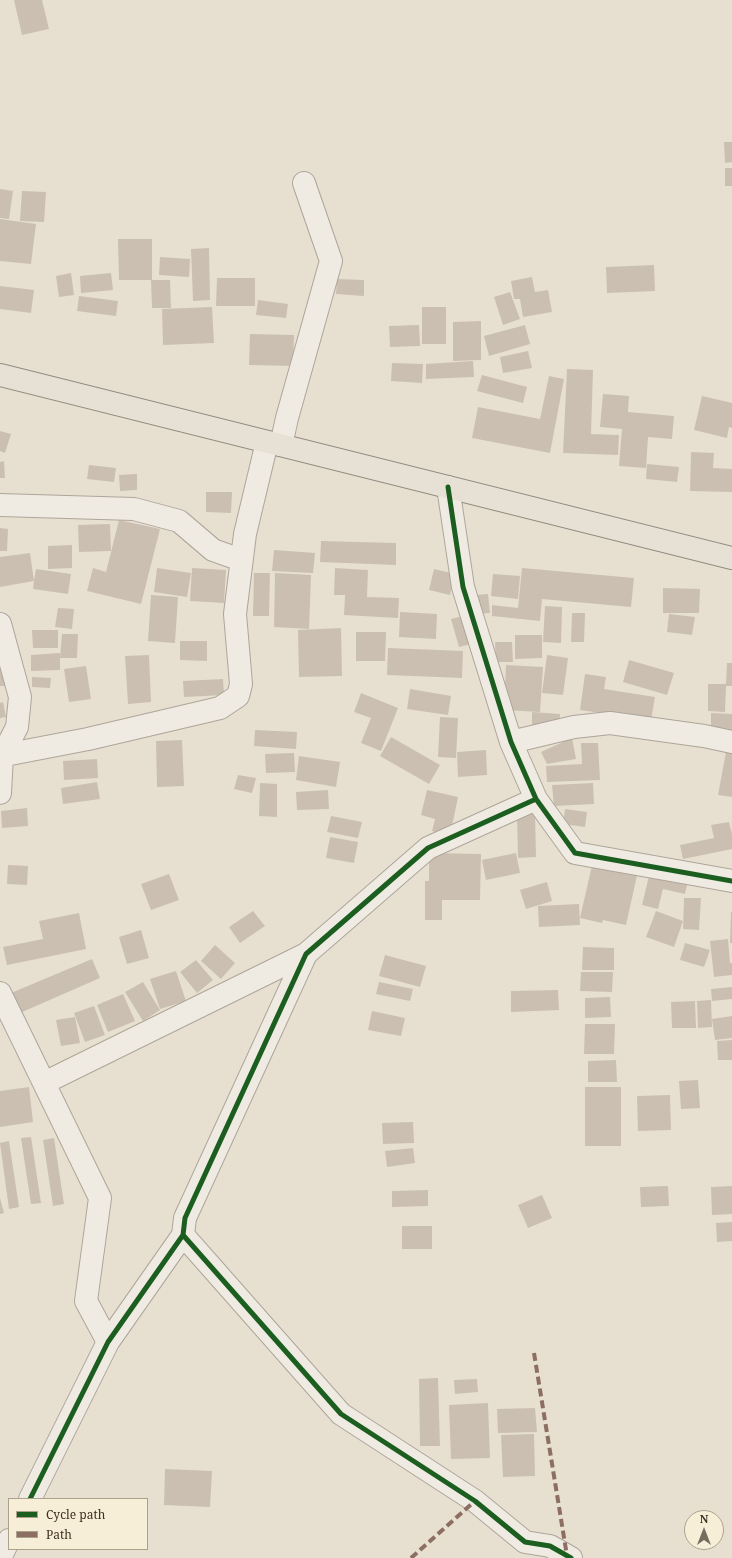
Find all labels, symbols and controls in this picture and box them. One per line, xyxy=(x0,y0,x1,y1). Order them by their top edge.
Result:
legend xyxy=(8,1498,148,1550)
text: Cycle path xyxy=(46,1506,105,1523)
north arrow xyxy=(684,1510,724,1550)
text: N xyxy=(700,1511,708,1526)
text: Path xyxy=(46,1526,72,1543)

